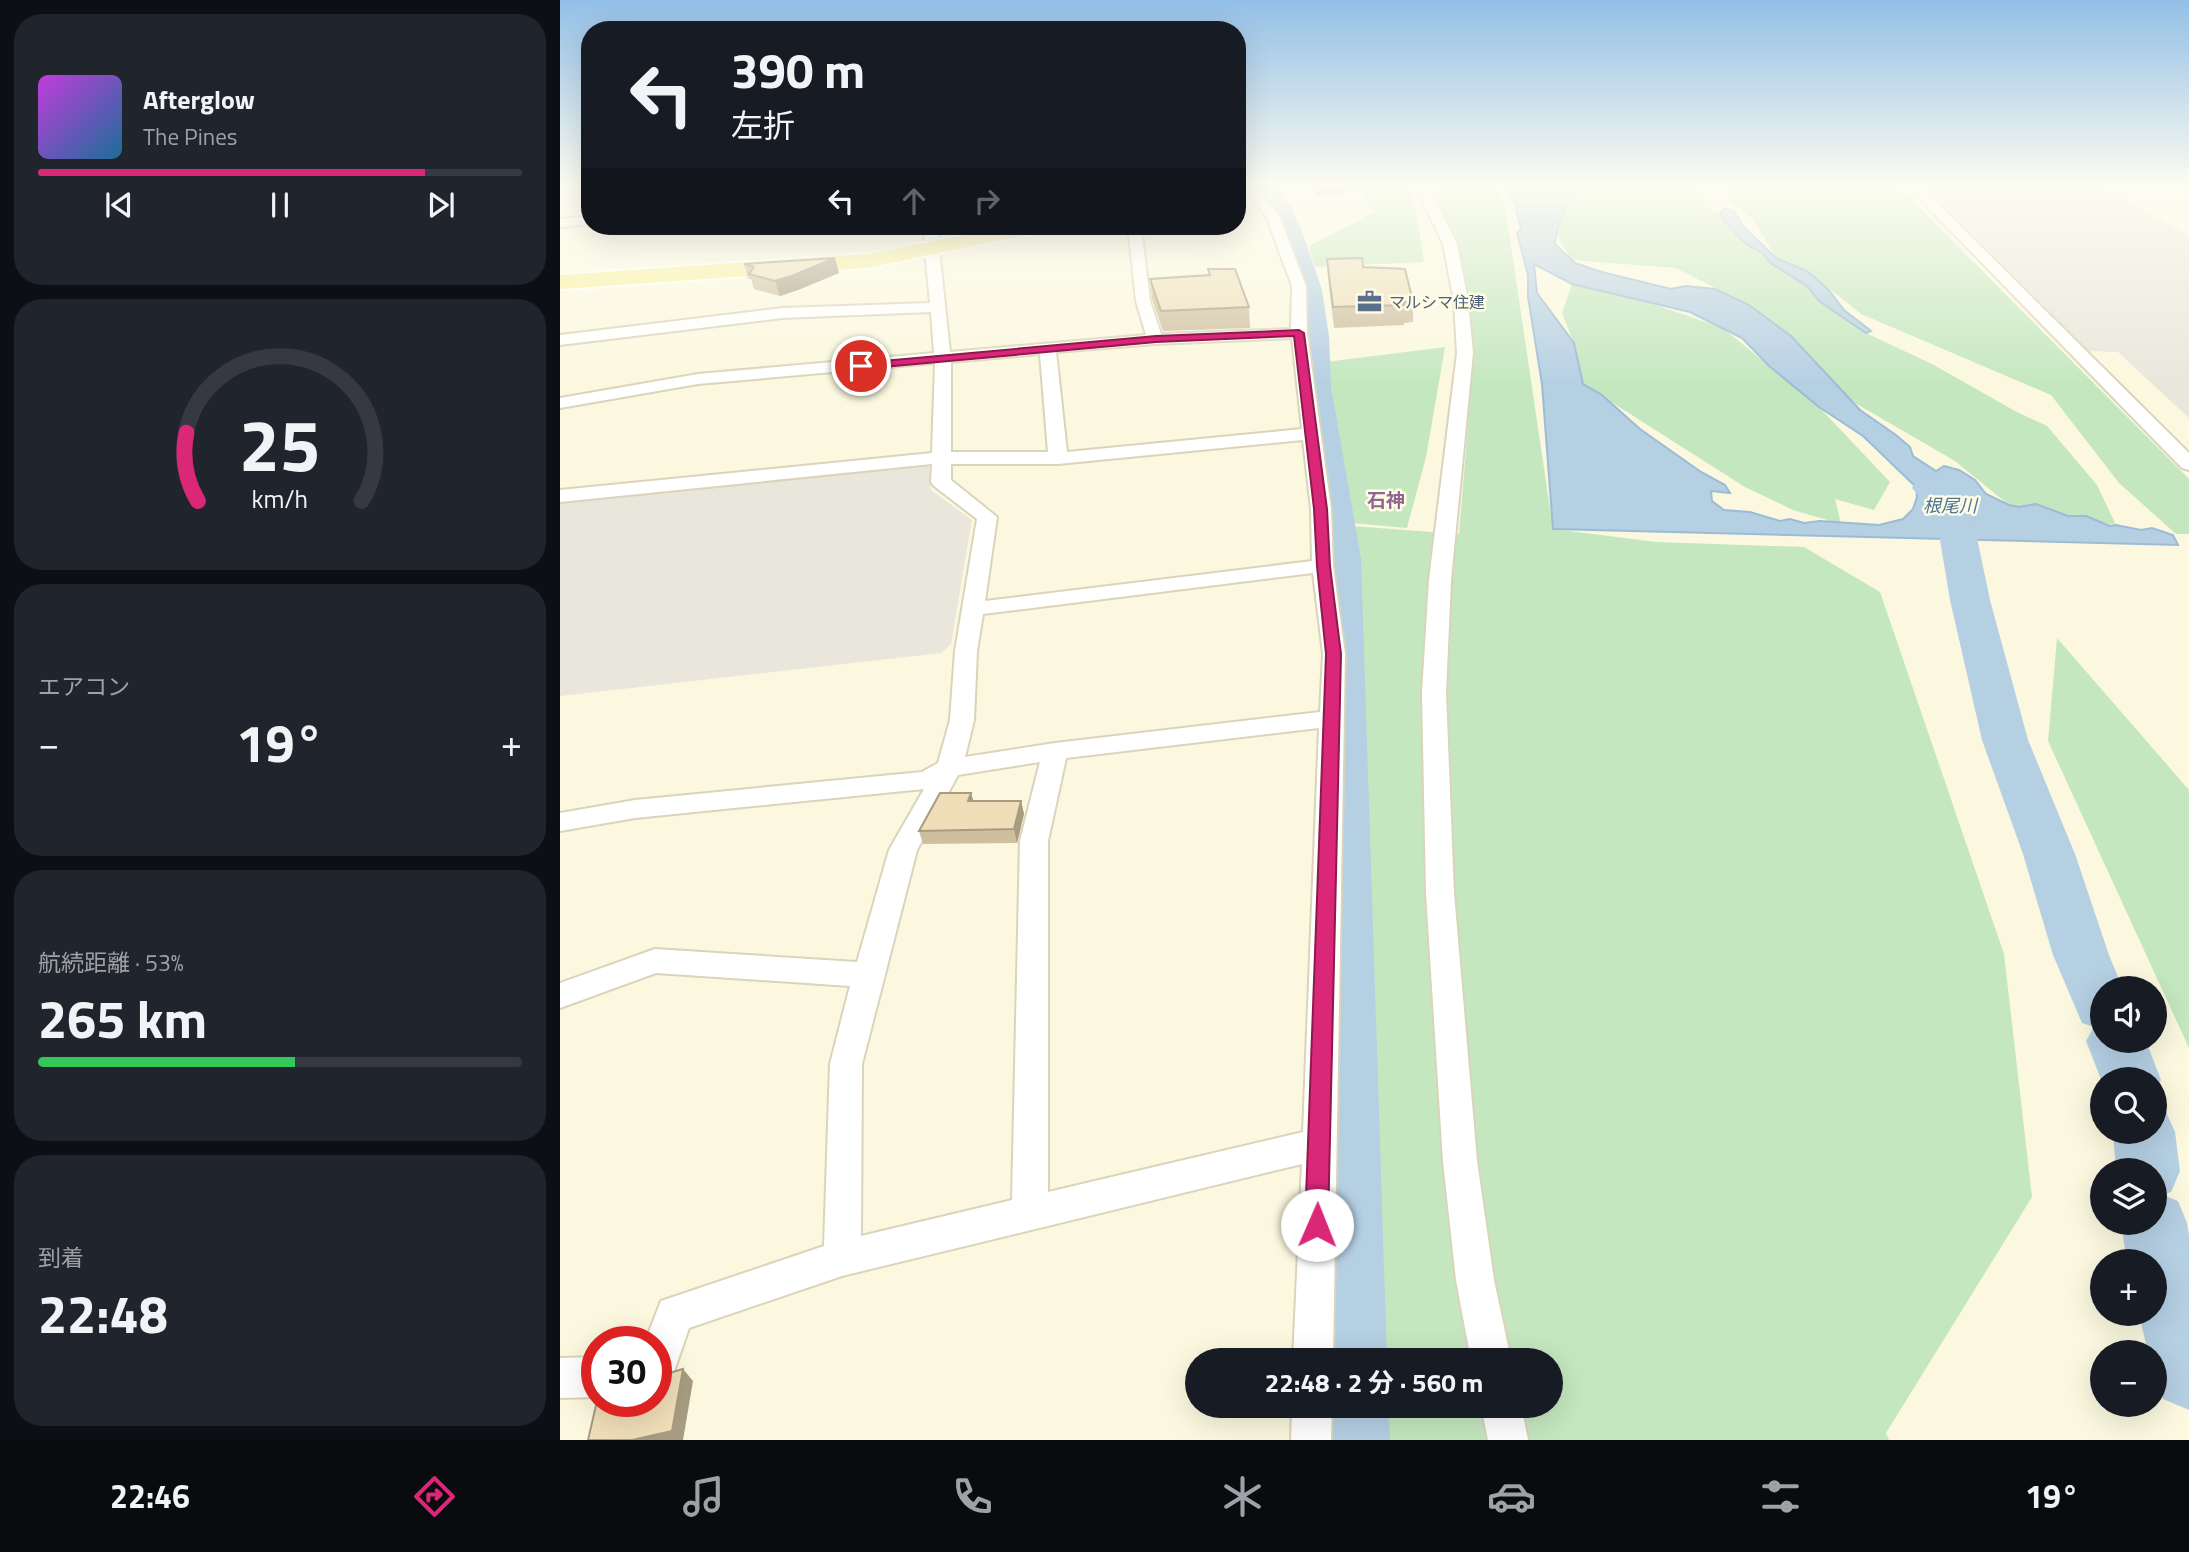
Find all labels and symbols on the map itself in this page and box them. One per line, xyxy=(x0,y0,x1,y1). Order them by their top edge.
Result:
office icon: マルシマ住建 xyxy=(1355,288,1383,316)
place label: マルシマ住建 xyxy=(1389,290,1485,314)
pin xyxy=(831,336,891,396)
district label: 石神 xyxy=(1367,485,1405,514)
water label: 根尾川 xyxy=(1923,492,1979,519)
position arrow xyxy=(1280,1188,1354,1262)
speed limit sign: 30 xyxy=(581,1326,672,1417)

